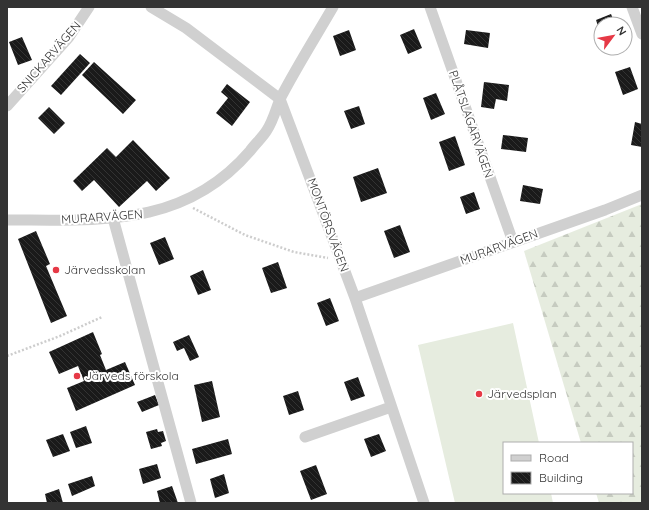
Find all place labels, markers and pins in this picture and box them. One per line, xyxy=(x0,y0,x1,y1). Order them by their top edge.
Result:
place label: Järvedsskolan xyxy=(64,262,145,277)
marker: Järvedsskolan xyxy=(51,265,61,275)
place label: Järveds förskola xyxy=(85,368,179,383)
marker: Järveds förskola xyxy=(72,371,82,381)
place label: Järvedsplan xyxy=(487,386,557,401)
marker: Järvedsplan xyxy=(474,389,484,399)

